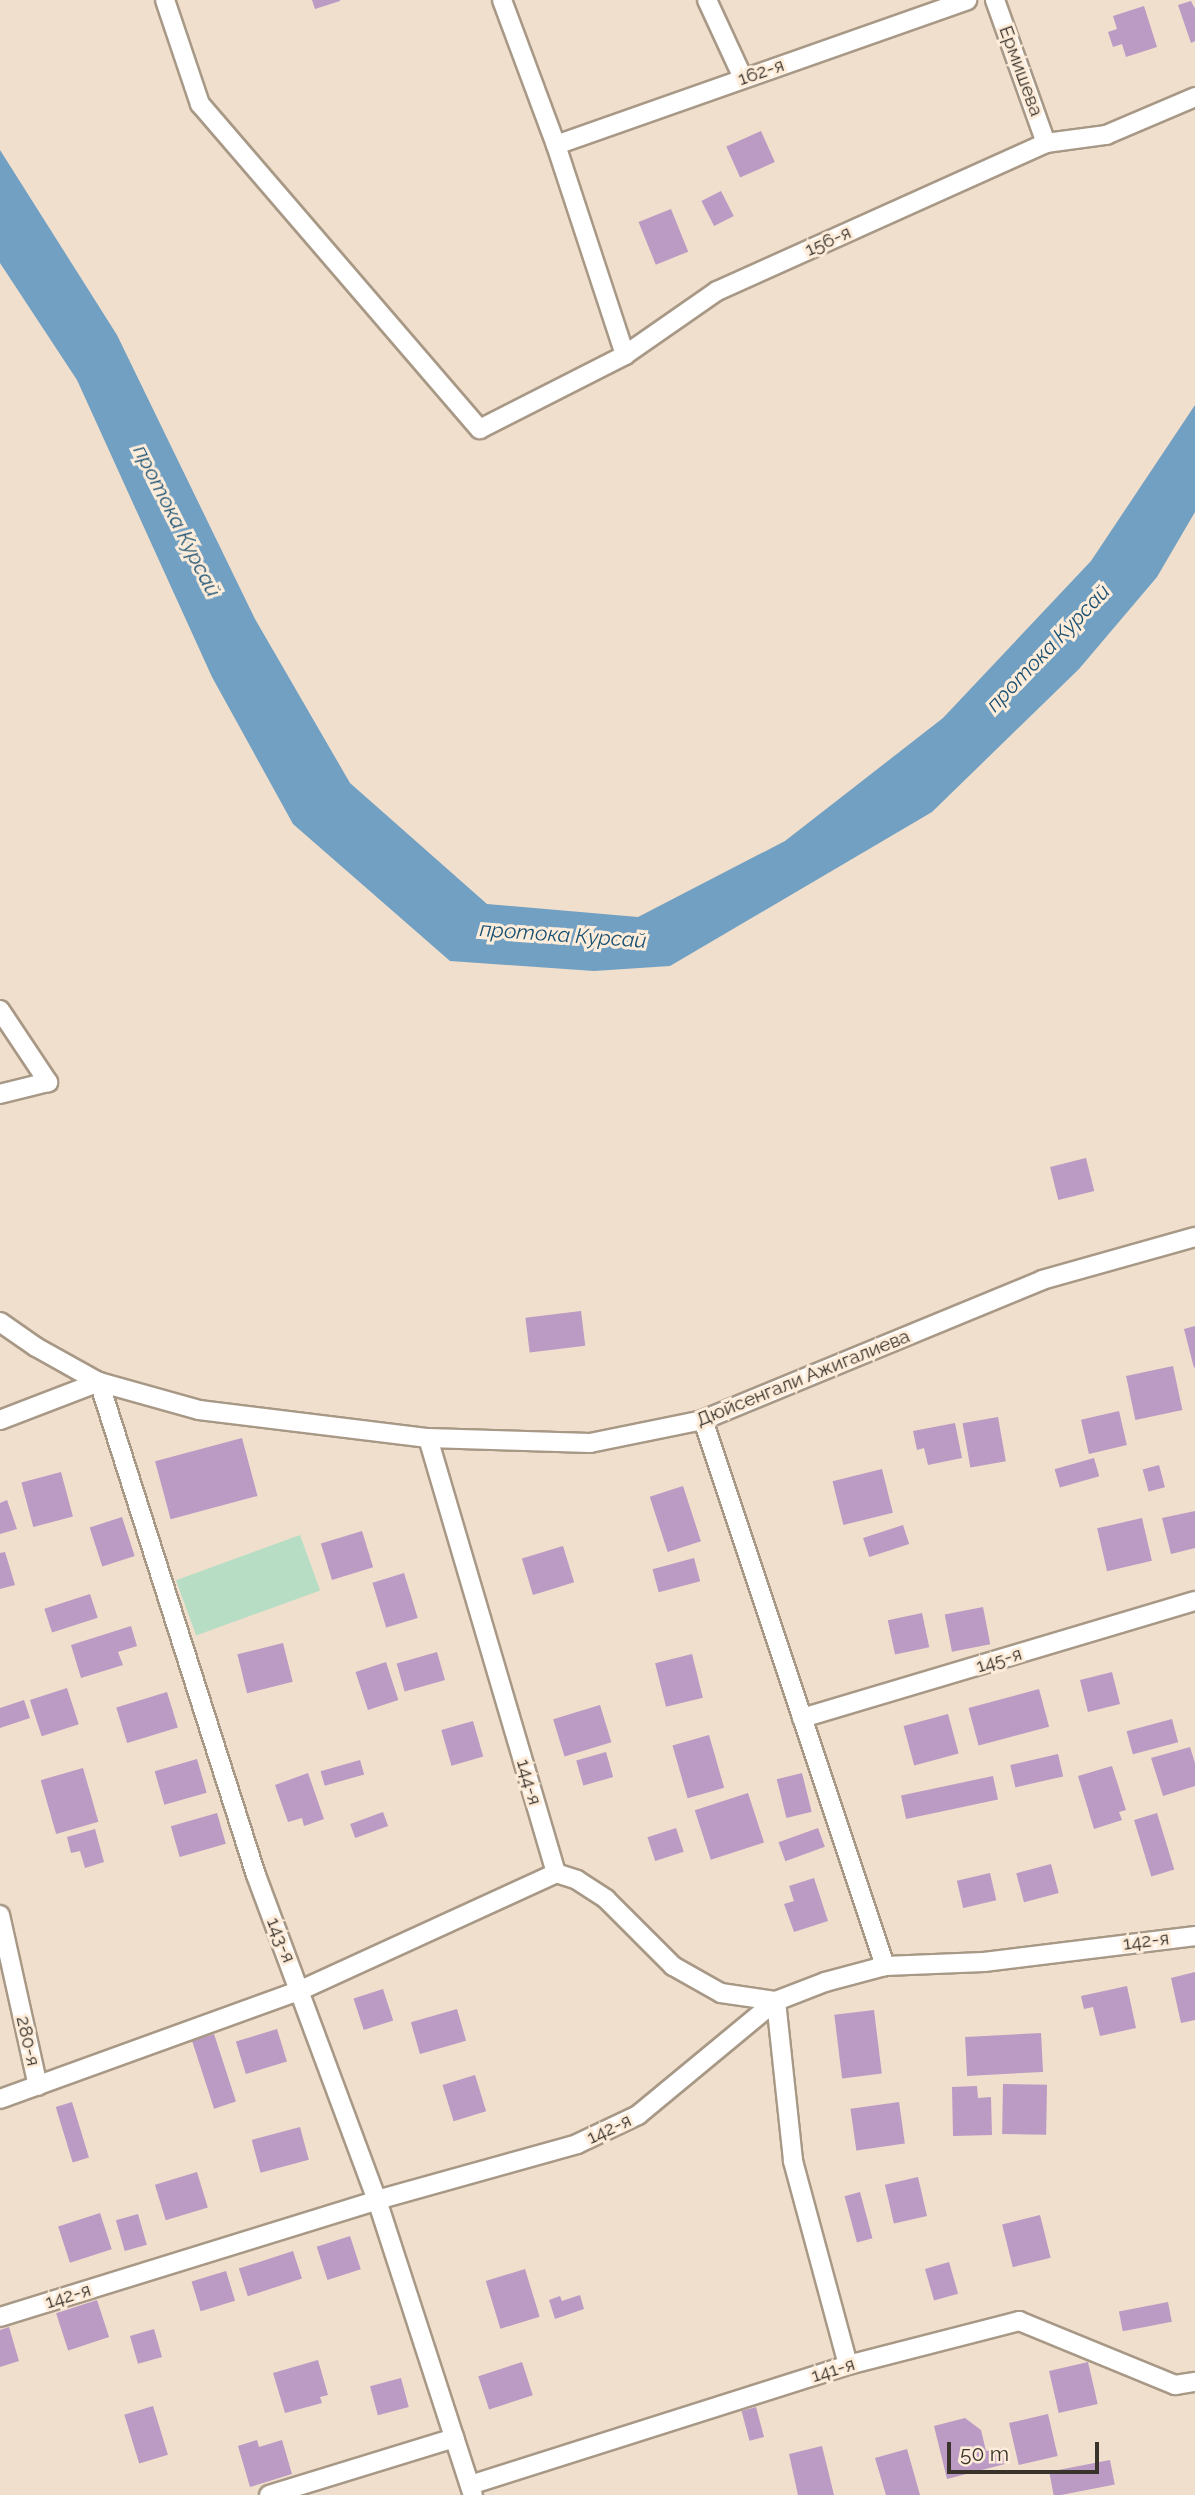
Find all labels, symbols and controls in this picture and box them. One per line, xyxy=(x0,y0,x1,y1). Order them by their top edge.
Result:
street label: Ермишева xyxy=(994,23,1048,119)
street label: 162-я xyxy=(735,54,787,90)
street label: 156-я xyxy=(802,221,854,261)
water label: протока Курсай xyxy=(128,441,226,601)
water label: протока Курсай xyxy=(981,579,1115,717)
water label: протока Курсай xyxy=(479,917,647,953)
street label: Дюйсенгали Ажигалиева xyxy=(693,1325,913,1431)
street label: 145-я xyxy=(973,1642,1025,1678)
street label: 144-я xyxy=(512,1756,546,1808)
street label: 143-я xyxy=(262,1914,300,1966)
street label: 142-я xyxy=(1122,1927,1170,1955)
street label: 280-я xyxy=(11,2014,45,2068)
street label: 142-я xyxy=(583,2109,635,2149)
street label: 142-я xyxy=(43,2278,93,2314)
street label: 141-я xyxy=(808,2353,858,2387)
scale bar xyxy=(950,2428,1102,2472)
text: 50 m xyxy=(960,2441,1009,2466)

